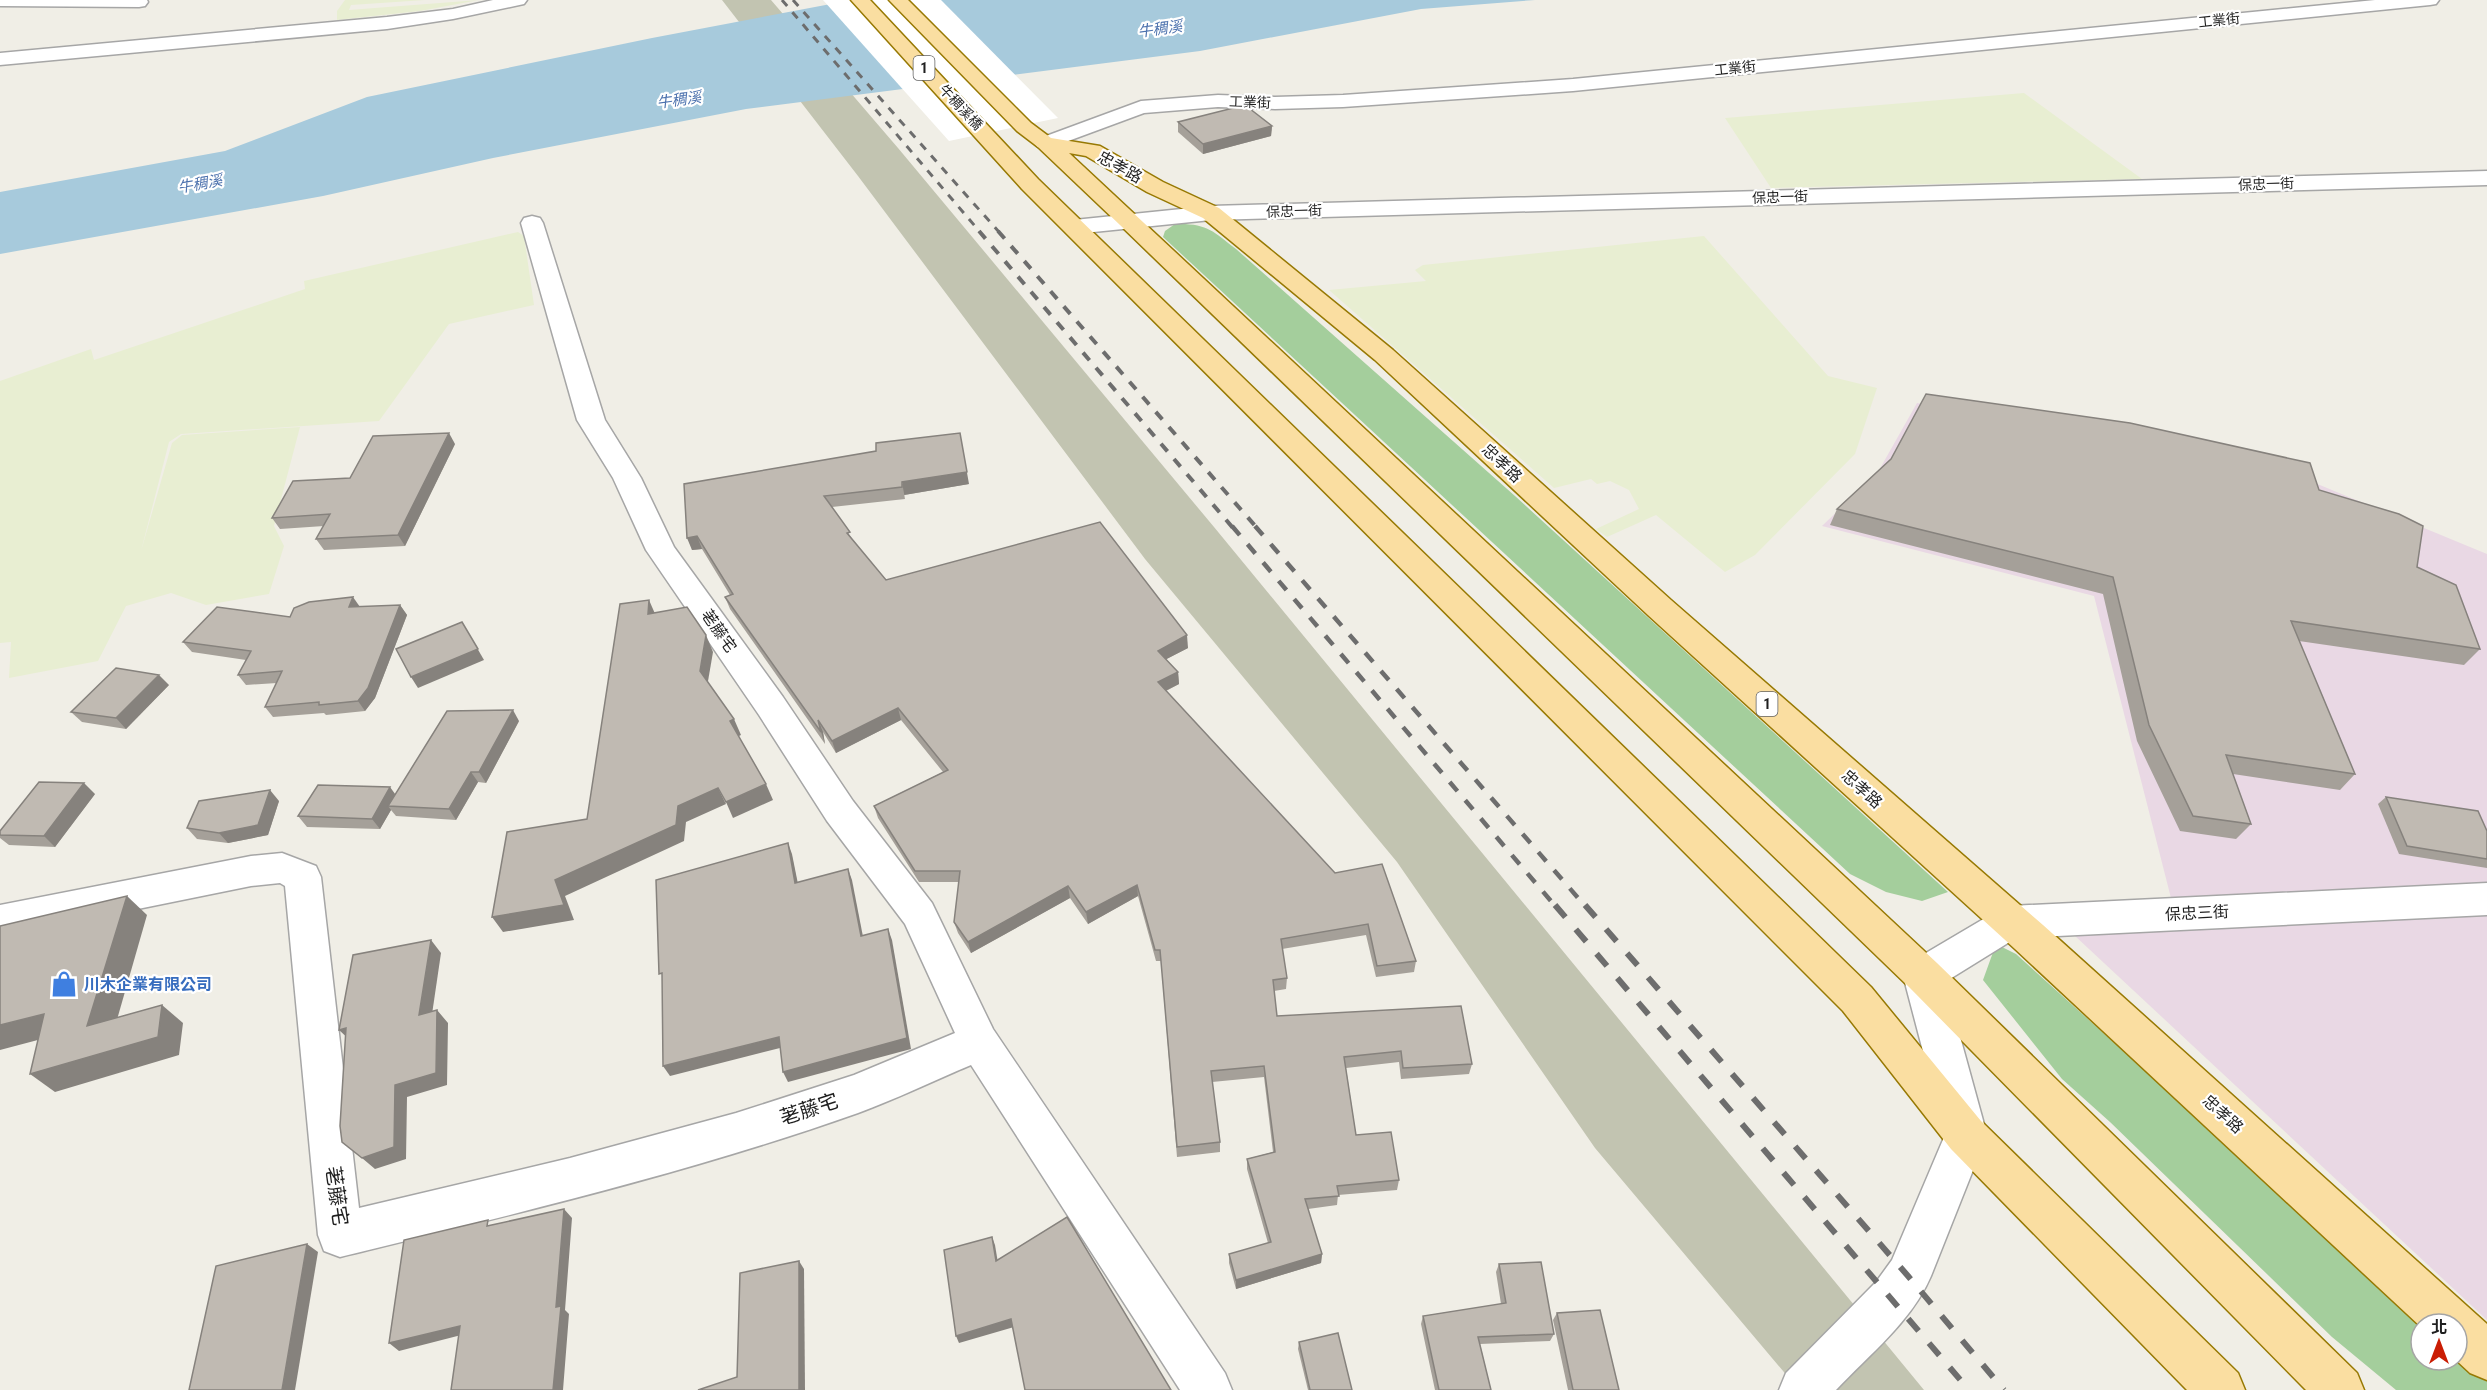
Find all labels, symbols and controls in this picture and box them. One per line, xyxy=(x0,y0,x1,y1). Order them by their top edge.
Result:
street label: 工業街 xyxy=(2197,10,2241,30)
water label: 牛稠溪 xyxy=(1136,17,1186,41)
road number: 1 xyxy=(914,56,934,80)
street label: 工業街 xyxy=(1713,58,1757,78)
street label: 牛稠溪橋 xyxy=(936,81,986,133)
water label: 牛稠溪 xyxy=(655,88,705,112)
street label: 工業街 xyxy=(1229,93,1271,111)
street label: 忠孝路 xyxy=(1094,147,1146,187)
water label: 牛稠溪 xyxy=(176,171,226,197)
street label: 保忠一街 xyxy=(2238,175,2294,193)
street label: 保忠一街 xyxy=(1752,188,1808,206)
street label: 保忠一街 xyxy=(1266,202,1322,220)
street label: 忠孝路 xyxy=(1478,440,1526,486)
street label: 荖藤宅 xyxy=(697,606,741,656)
road number: 1 xyxy=(1756,692,1778,716)
street label: 忠孝路 xyxy=(1838,766,1886,812)
street label: 保忠三街 xyxy=(2165,902,2229,924)
shop icon: 川木企業有限公司 xyxy=(49,969,79,999)
place label: 川木企業有限公司 xyxy=(84,975,212,994)
street label: 荖藤宅 xyxy=(777,1088,841,1130)
street label: 忠孝路 xyxy=(2199,1091,2247,1137)
street label: 荖藤宅 xyxy=(321,1165,353,1227)
north arrow xyxy=(2409,1312,2469,1372)
text: 北 xyxy=(2431,1318,2447,1337)

